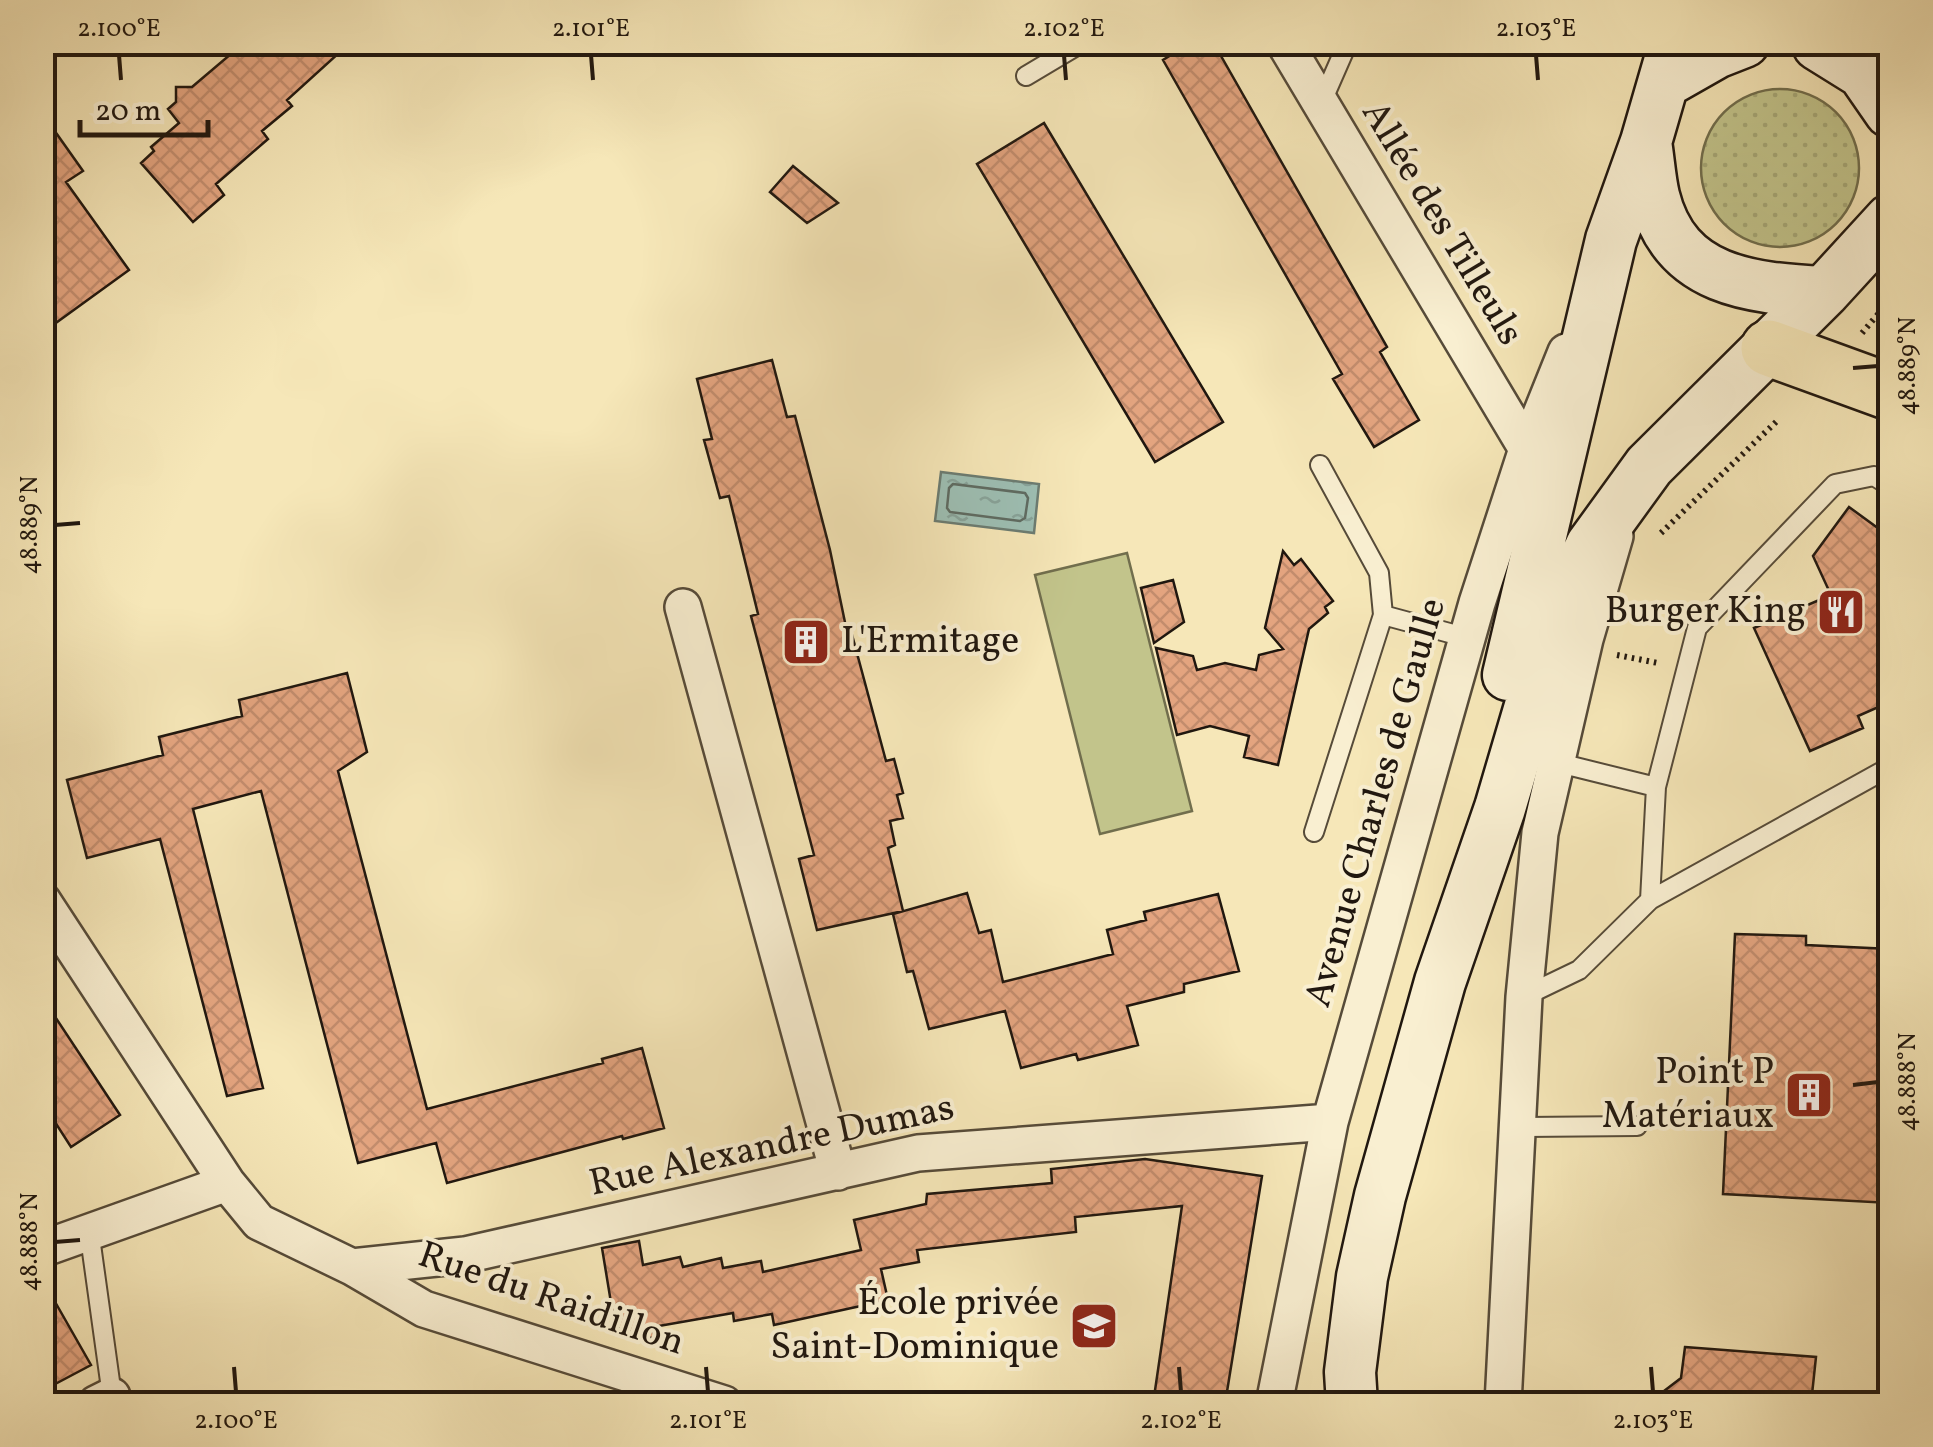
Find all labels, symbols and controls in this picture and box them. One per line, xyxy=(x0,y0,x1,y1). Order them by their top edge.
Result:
text: 2.100°E xyxy=(77,12,161,47)
text: 2.101°E xyxy=(552,12,630,47)
text: 2.102°E xyxy=(1023,12,1105,47)
text: 2.103°E xyxy=(1496,12,1576,47)
scale bar xyxy=(80,75,208,137)
text: 20 m xyxy=(95,91,161,133)
street label: Allée des Tilleuls xyxy=(1347,92,1535,356)
text: 48.889°N xyxy=(1891,317,1926,415)
text: 48.889°N xyxy=(13,476,48,574)
place label: Burger King xyxy=(1605,586,1806,639)
restaurant icon: Burger King xyxy=(1815,586,1867,638)
street label: Avenue Charles de Gaulle xyxy=(1293,592,1461,1014)
building icon: L'Ermitage xyxy=(780,616,832,668)
place label: L'Ermitage xyxy=(841,616,1019,669)
text: 48.888°N xyxy=(1891,1032,1926,1132)
place label: Point P Matériaux xyxy=(1602,1047,1774,1144)
building icon: Point P Matériaux xyxy=(1783,1069,1835,1121)
street label: Rue Alexandre Dumas xyxy=(585,1082,959,1212)
text: 48.888°N xyxy=(13,1192,48,1292)
street label: Rue du Raidillon xyxy=(411,1230,691,1370)
place label: École privée Saint-Dominique xyxy=(770,1278,1059,1375)
school or university icon: École privée Saint-Dominique xyxy=(1068,1300,1120,1352)
text: 2.100°E xyxy=(194,1404,278,1439)
text: 2.101°E xyxy=(669,1404,747,1439)
text: 2.102°E xyxy=(1140,1404,1222,1439)
text: 2.103°E xyxy=(1613,1404,1693,1439)

